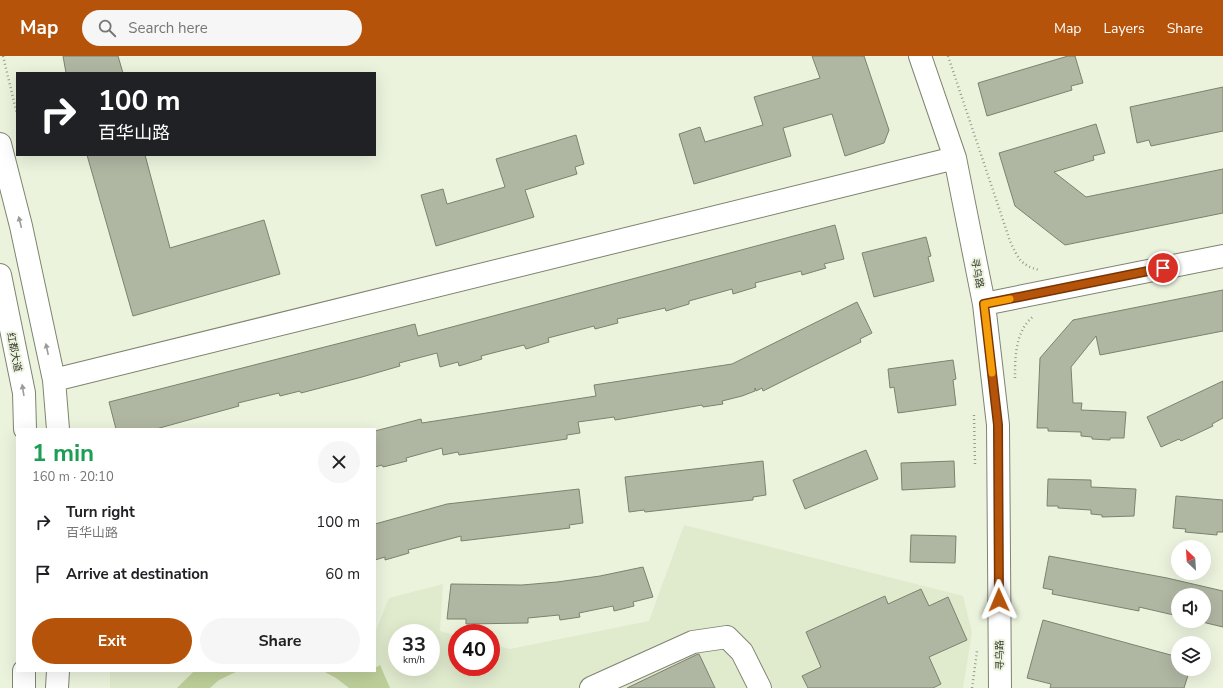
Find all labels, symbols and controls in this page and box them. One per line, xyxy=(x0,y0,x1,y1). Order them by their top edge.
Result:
search box xyxy=(82,10,362,46)
text: Map xyxy=(20,15,58,41)
icon: search xyxy=(96,17,118,39)
text: Search here xyxy=(128,18,208,38)
text: Map xyxy=(1054,19,1081,38)
text: Layers xyxy=(1103,19,1145,38)
text: Share xyxy=(1167,19,1203,38)
text: 100 m xyxy=(98,82,181,120)
icon: right xyxy=(32,88,84,140)
text: 百华山路 xyxy=(98,121,170,145)
one-way arrow xyxy=(16,216,22,228)
pin xyxy=(1146,251,1180,285)
street label: 寻乌路 xyxy=(967,257,987,289)
icon: arrive xyxy=(1152,257,1174,279)
street label: 红都大道 xyxy=(3,331,25,373)
one-way arrow xyxy=(44,343,50,355)
one-way arrow xyxy=(20,384,26,396)
text: 1 min xyxy=(32,437,94,469)
button: close xyxy=(318,441,360,483)
text: 160 m · 20:10 xyxy=(32,468,114,486)
text: Turn right xyxy=(66,502,135,522)
icon: right xyxy=(32,511,54,533)
text: 100 m xyxy=(316,512,360,532)
text: 百华山路 xyxy=(66,524,118,542)
north arrow xyxy=(1171,540,1211,580)
map controls xyxy=(1171,540,1211,676)
icon: arrive xyxy=(32,563,54,585)
text: Arrive at destination xyxy=(66,564,209,584)
text: 60 m xyxy=(325,564,360,584)
position arrow xyxy=(978,579,1020,621)
button: sound xyxy=(1171,588,1211,628)
button: Exit xyxy=(32,618,192,664)
button: Share xyxy=(200,618,360,664)
speed limit sign: 40 xyxy=(448,624,500,676)
text: 33 xyxy=(402,631,426,658)
button: layers xyxy=(1171,636,1211,676)
street label: 寻乌路 xyxy=(993,640,1007,670)
text: km/h xyxy=(403,653,425,667)

